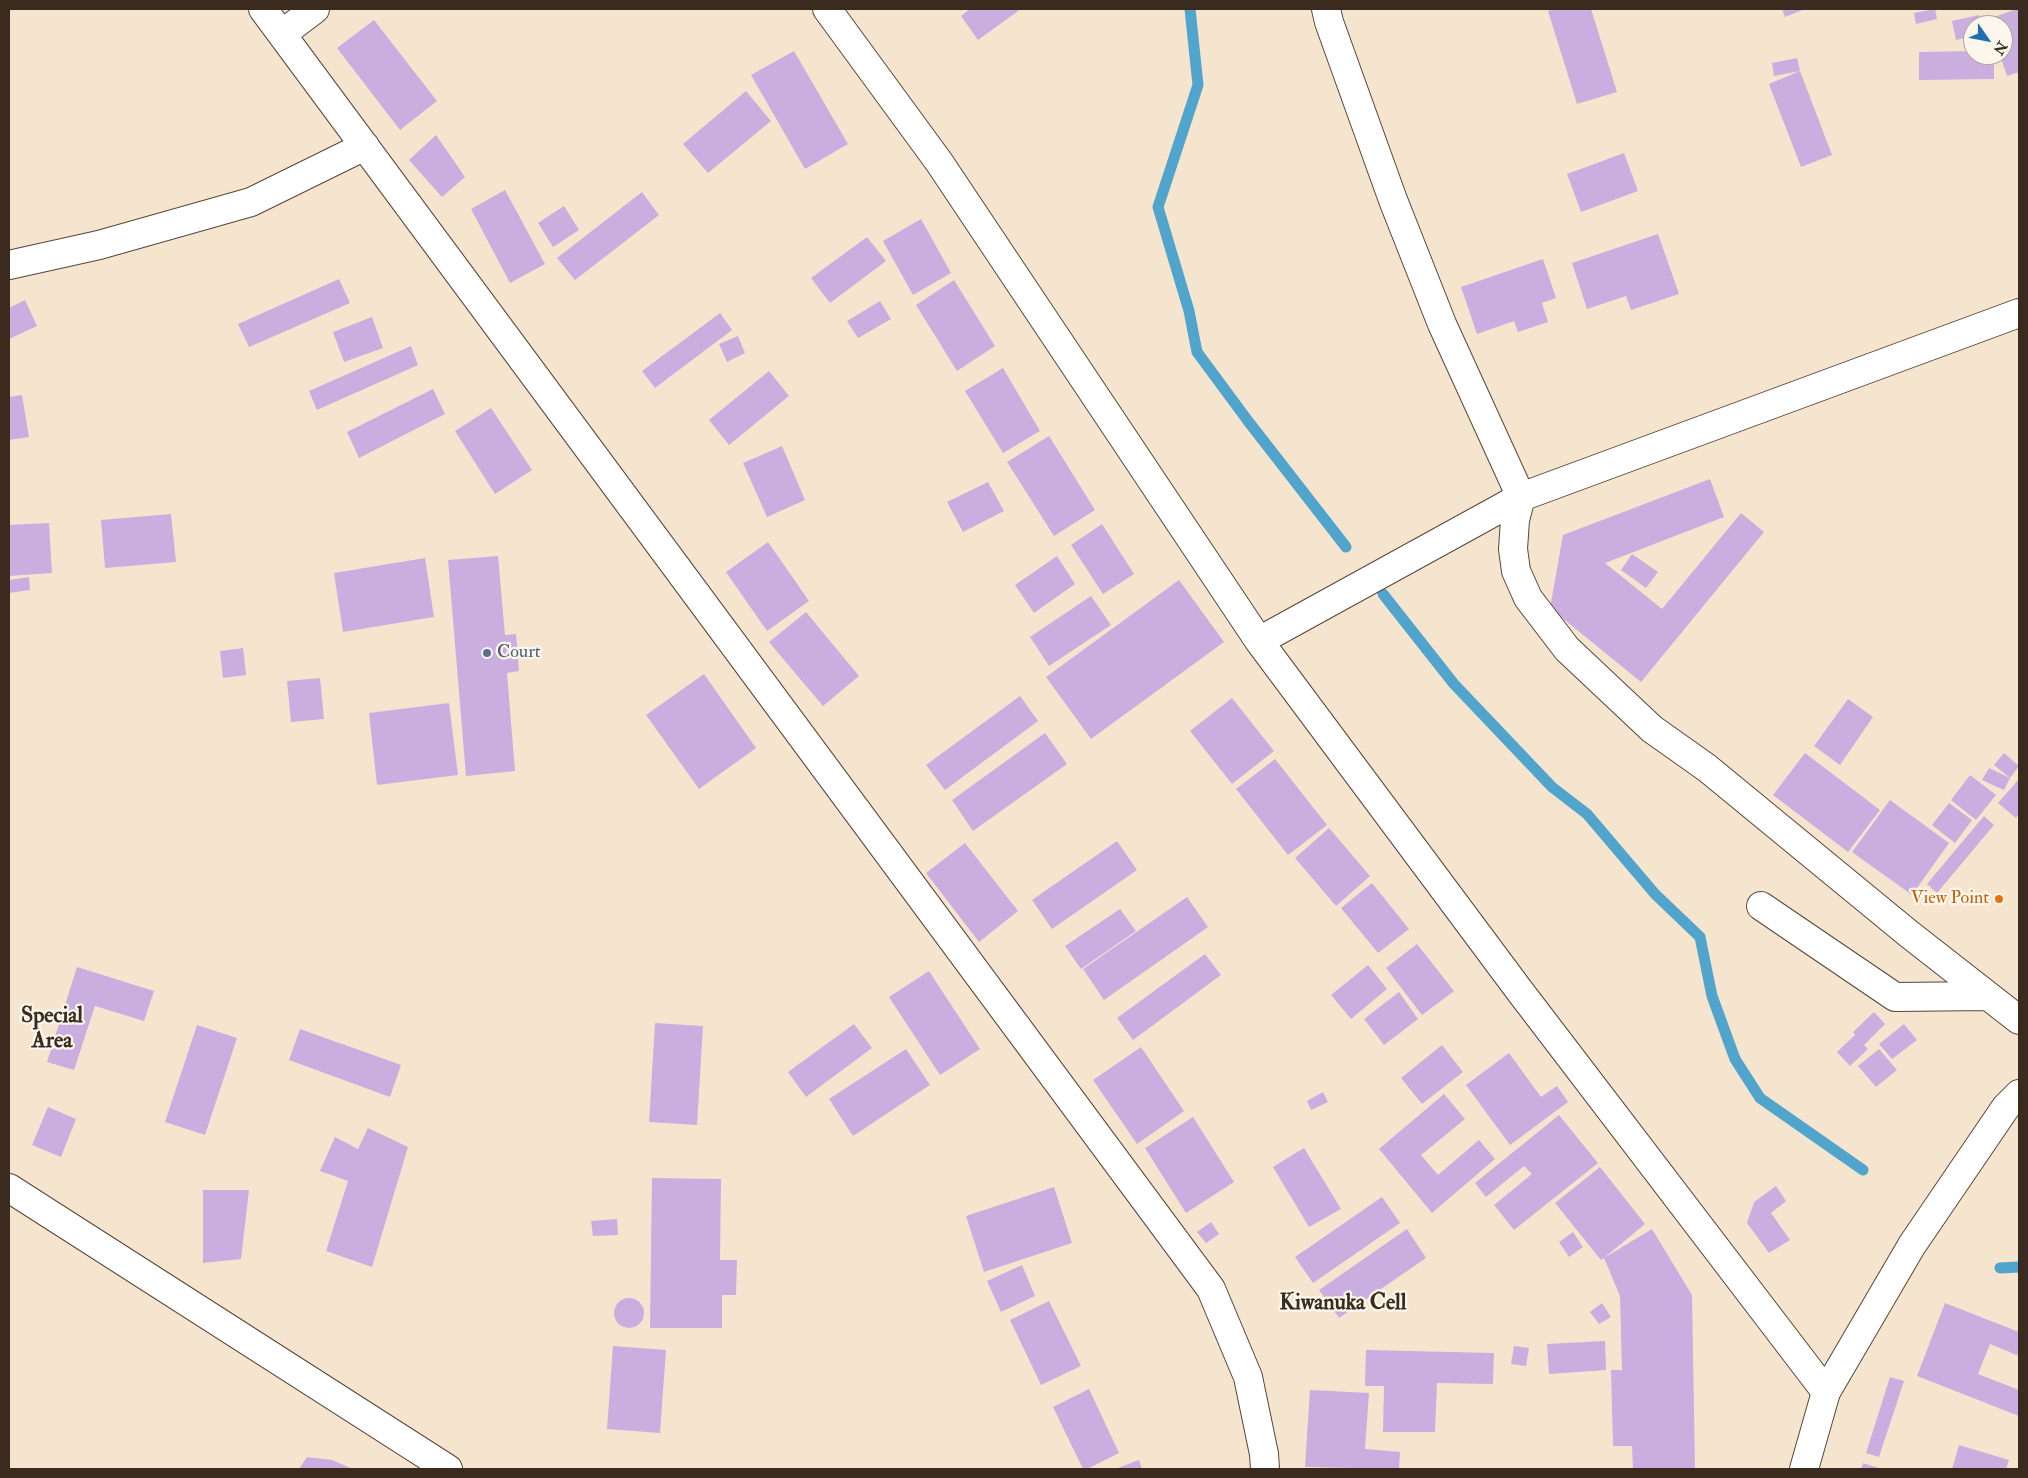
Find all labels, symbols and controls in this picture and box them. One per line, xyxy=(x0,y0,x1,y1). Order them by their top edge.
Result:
north arrow xyxy=(1963,15,2013,65)
text: N xyxy=(1990,38,2011,58)
place label: Court xyxy=(497,642,541,664)
marker: Court xyxy=(481,647,493,659)
place label: View Point xyxy=(1911,888,1989,910)
marker: View Point xyxy=(1993,893,2005,905)
district label: Special Area xyxy=(21,1004,83,1056)
district label: Kiwanuka Cell xyxy=(1280,1291,1406,1317)

